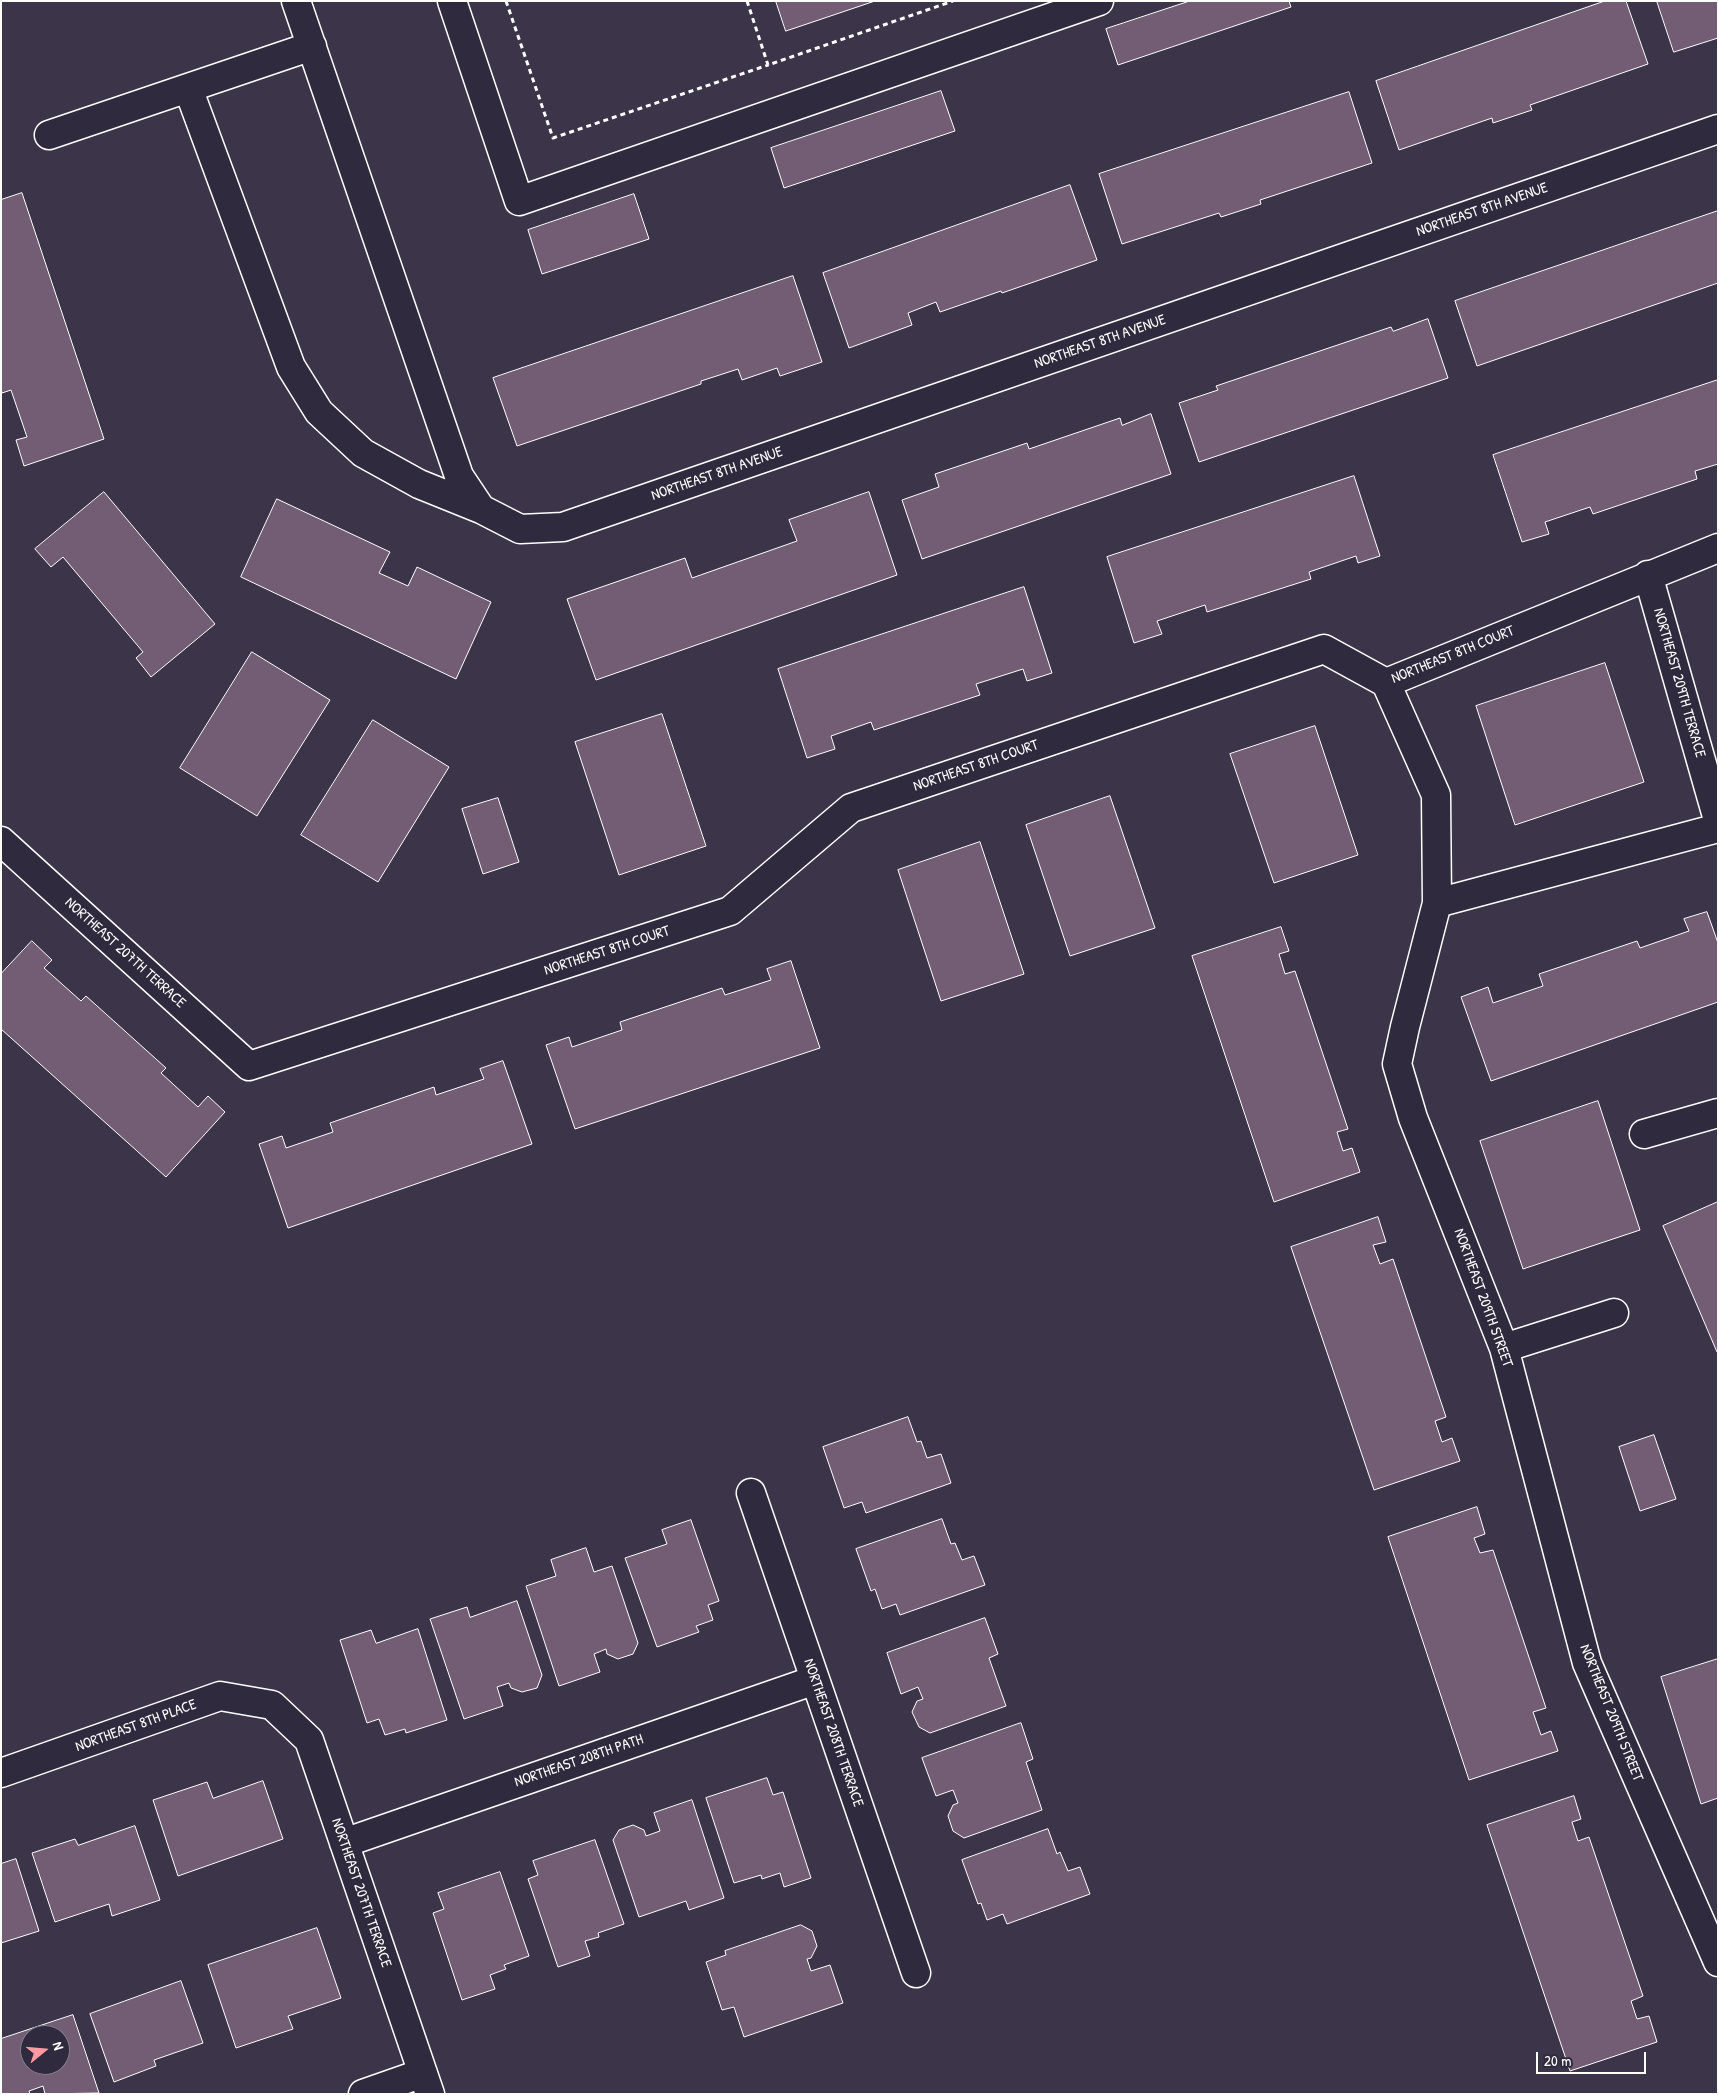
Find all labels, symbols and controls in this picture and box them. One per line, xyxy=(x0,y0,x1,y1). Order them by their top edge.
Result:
street label: NORTHEAST 8TH AVENUE xyxy=(1414,179,1550,241)
street label: NORTHEAST 8TH AVENUE xyxy=(1032,311,1168,373)
street label: NORTHEAST 8TH AVENUE xyxy=(649,443,785,505)
street label: NORTHEAST 209TH TERRACE xyxy=(1649,606,1709,760)
street label: NORTHEAST 8TH COURT xyxy=(1389,622,1517,688)
street label: NORTHEAST 8TH COURT xyxy=(911,736,1041,796)
street label: NORTHEAST 207TH TERRACE xyxy=(61,894,189,1012)
street label: NORTHEAST 8TH COURT xyxy=(542,922,672,980)
street label: NORTHEAST 209TH STREET xyxy=(1450,1226,1516,1370)
street label: NORTHEAST 209TH STREET xyxy=(1575,1642,1647,1784)
street label: NORTHEAST 208TH TERRACE xyxy=(799,1656,867,1810)
street label: NORTHEAST 8TH PLACE xyxy=(73,1696,199,1756)
street label: NORTHEAST 208TH PATH xyxy=(512,1731,646,1791)
street label: NORTHEAST 207TH TERRACE xyxy=(327,1816,395,1970)
north arrow xyxy=(20,2025,70,2075)
text: N xyxy=(49,2039,69,2052)
scale bar xyxy=(1539,2042,1649,2074)
text: 20 m xyxy=(1544,2050,1571,2071)

